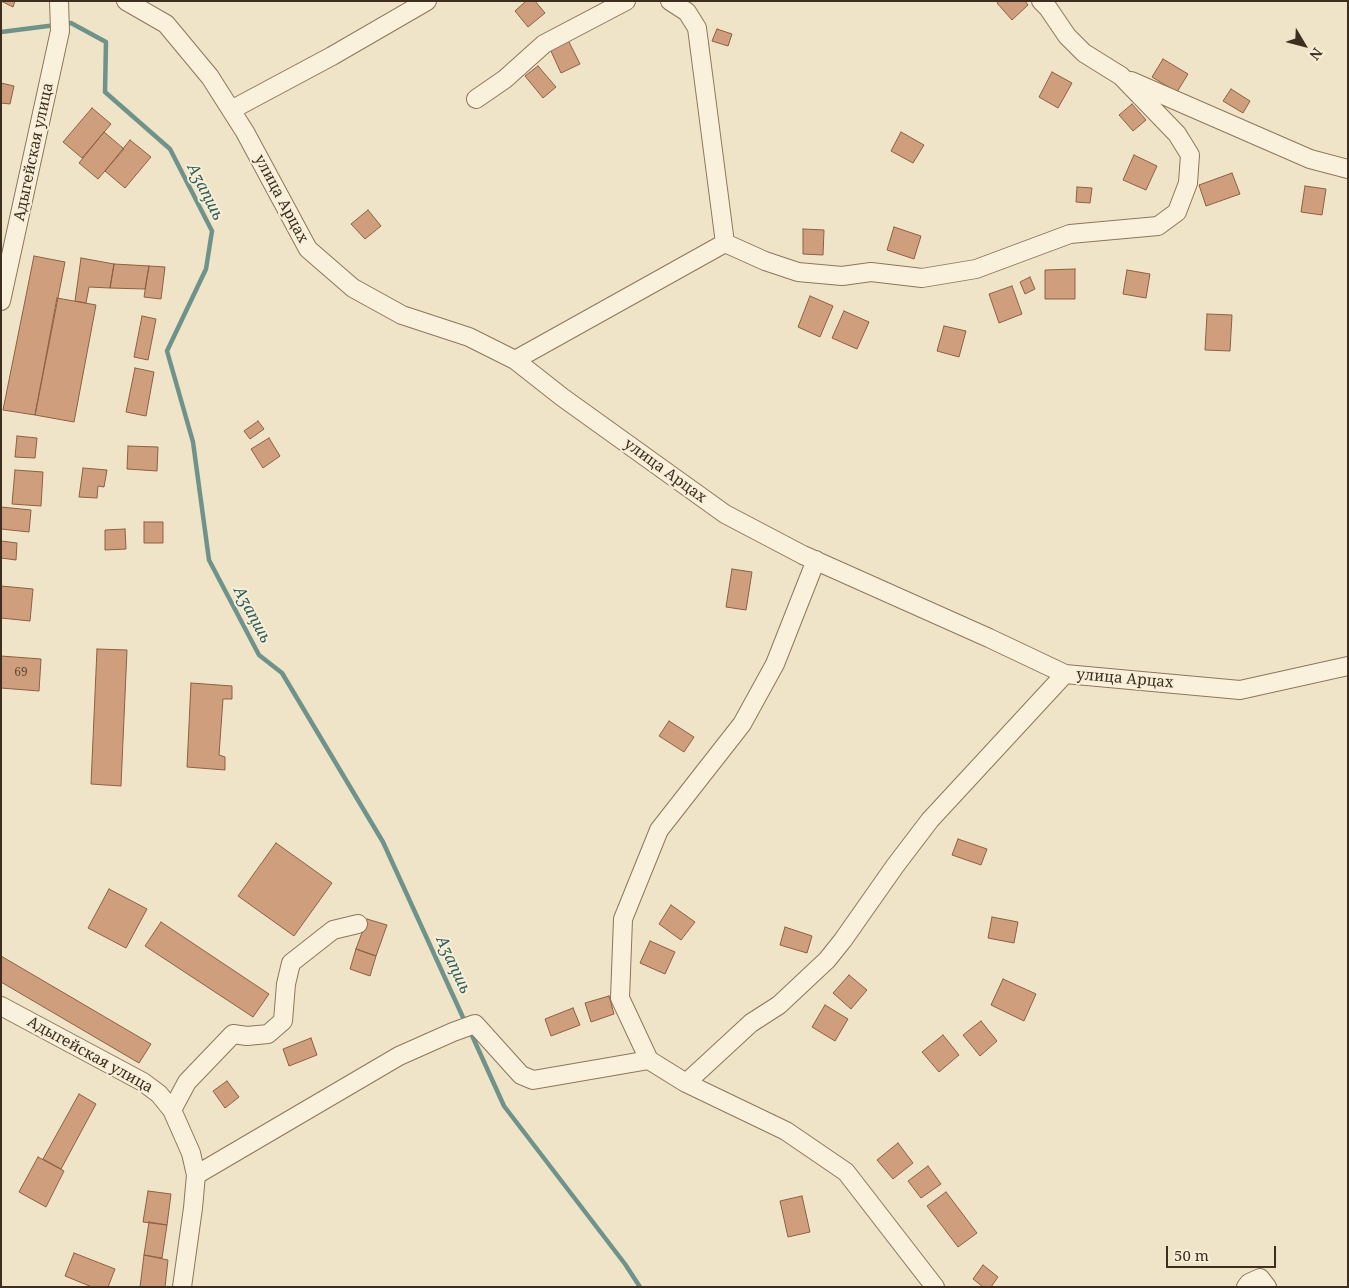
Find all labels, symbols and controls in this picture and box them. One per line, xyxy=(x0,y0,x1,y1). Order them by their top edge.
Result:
north arrow xyxy=(1279,20,1329,70)
text: N xyxy=(1305,44,1327,64)
street label: Адыгейская улица xyxy=(11,81,57,223)
street label: улица Арцах xyxy=(250,152,312,246)
water label: Аӡаԥшь xyxy=(182,160,228,224)
street label: улица Арцах xyxy=(620,435,710,507)
water label: Аӡаԥшь xyxy=(229,583,275,647)
house number: 69 xyxy=(14,666,28,680)
street label: улица Арцах xyxy=(1076,666,1174,692)
water label: Аӡаԥшь xyxy=(431,933,475,997)
street label: Адыгейская улица xyxy=(24,1013,156,1097)
scale bar xyxy=(1169,1236,1279,1268)
text: 50 m xyxy=(1174,1245,1209,1265)

